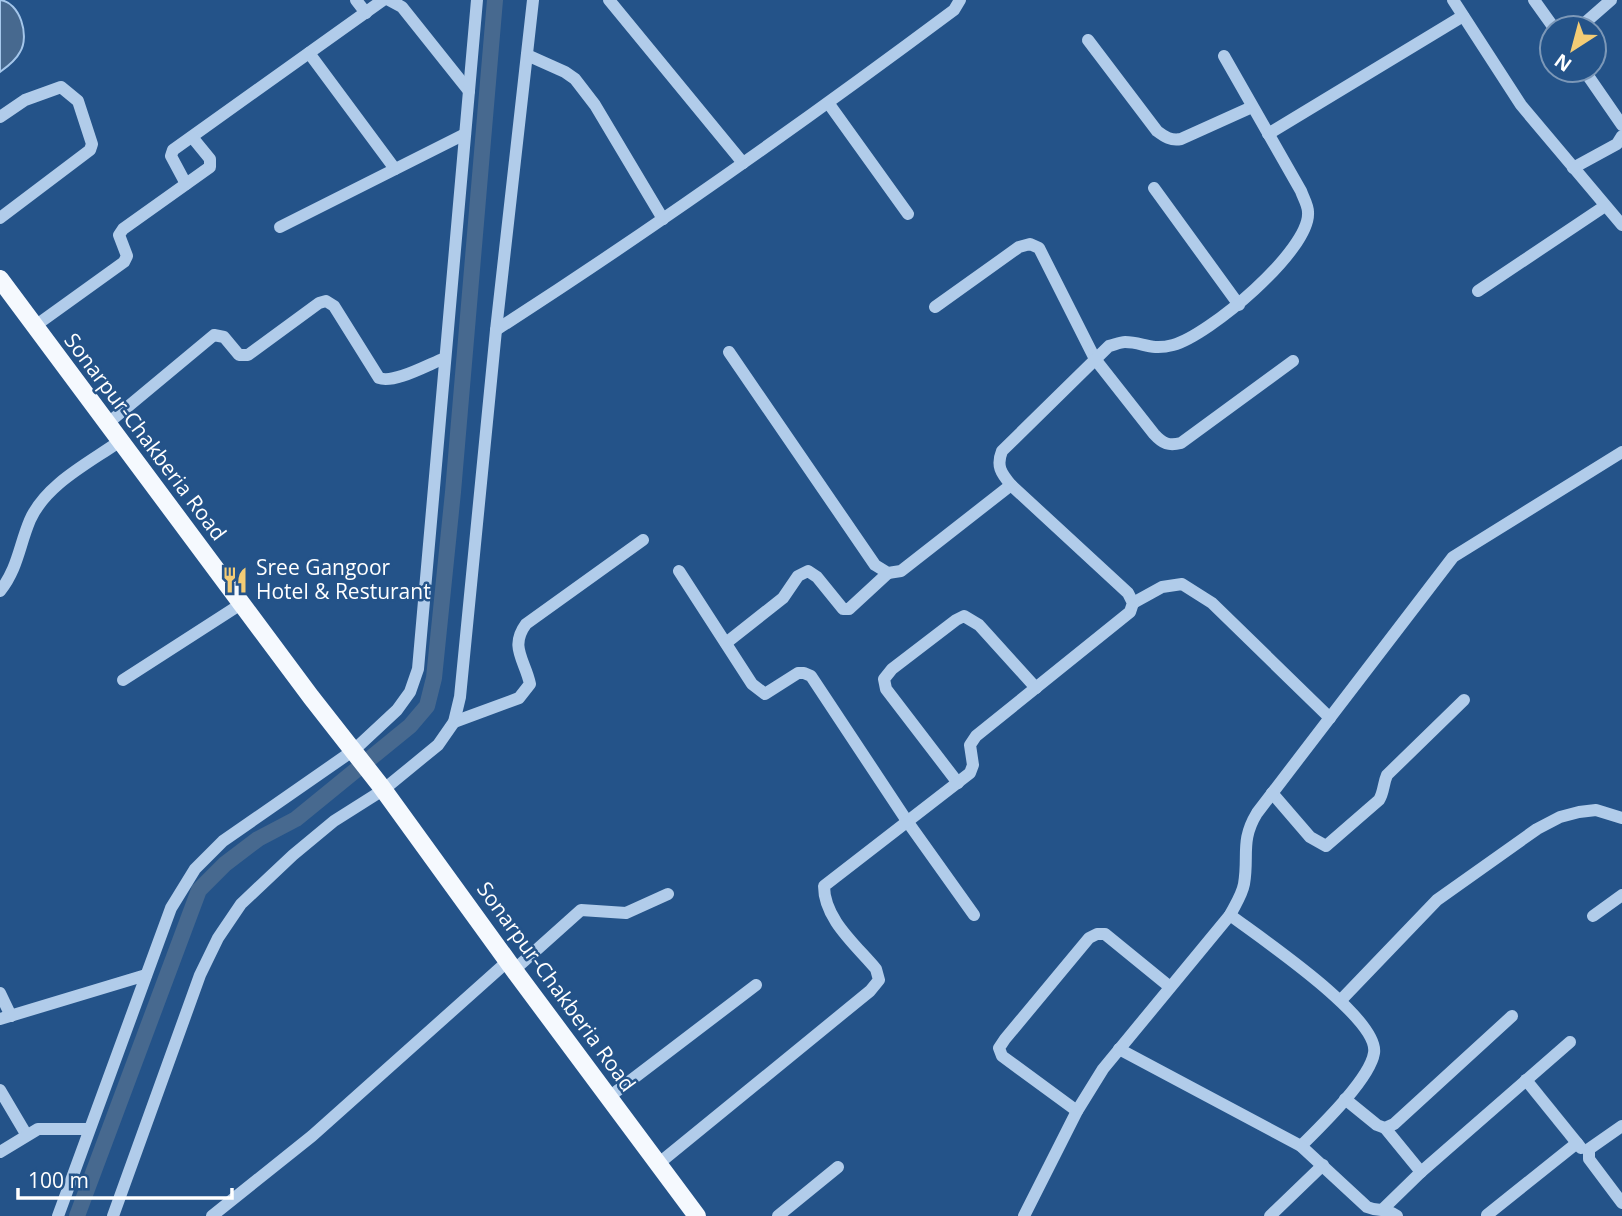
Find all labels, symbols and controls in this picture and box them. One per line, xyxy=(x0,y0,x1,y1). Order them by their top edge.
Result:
north arrow xyxy=(1538,14,1608,84)
text: N xyxy=(1549,48,1577,78)
street label: Sonarpur-Chakberia Road xyxy=(59,327,233,546)
place label: Sree Gangoor Hotel & Resturant xyxy=(256,553,431,605)
restaurant icon: Sree Gangoor Hotel & Resturant xyxy=(220,565,250,595)
street label: Sonarpur-Chakberia Road xyxy=(471,876,642,1097)
scale bar xyxy=(18,1156,231,1200)
text: 100 m xyxy=(28,1166,89,1194)

